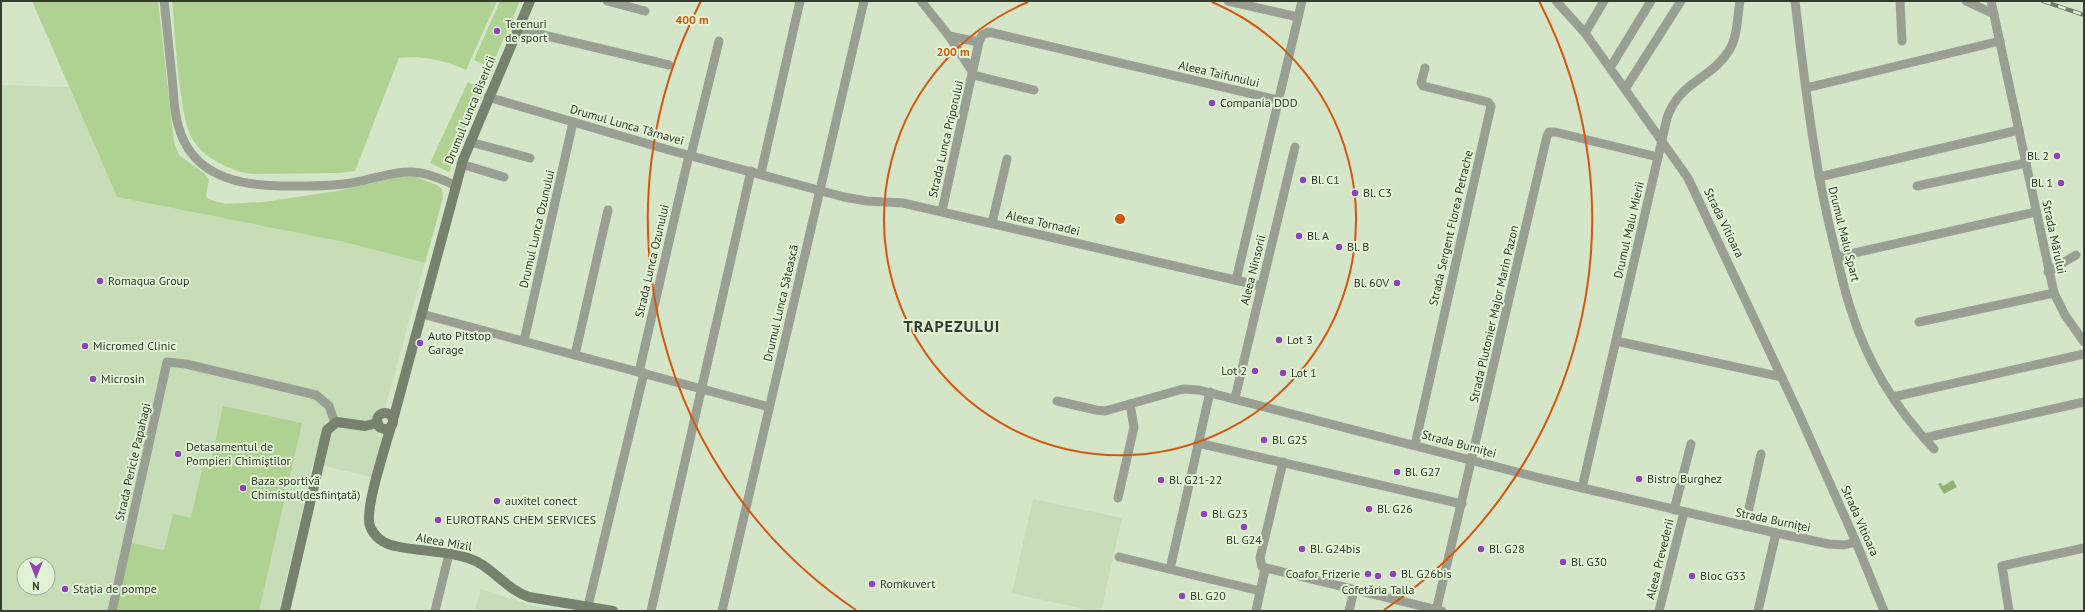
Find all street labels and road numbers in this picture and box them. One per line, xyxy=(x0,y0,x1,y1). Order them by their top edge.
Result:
street label: Drumul Lunca Bisericii xyxy=(441,54,498,166)
street label: Aleea Taifunului xyxy=(1177,57,1261,90)
street label: Strada Lunca Priporului xyxy=(925,79,966,199)
street label: Drumul Lunca Târnavei xyxy=(568,101,686,148)
street label: Strada Sergent Florea Petrache xyxy=(1425,149,1476,307)
street label: Drumul Lunca Ozunului xyxy=(516,168,557,289)
street label: Drumul Malu Mierii xyxy=(1610,180,1647,280)
street label: Drumul Malu Spart xyxy=(1825,185,1864,283)
street label: Strada Vitioara xyxy=(1701,186,1748,260)
street label: Strada Mărului xyxy=(2039,199,2070,275)
street label: Strada Lunca Ozunului xyxy=(631,203,672,319)
street label: Aleea Tornadei xyxy=(1005,207,1081,238)
street label: Strada Plutonier Major Marin Pazon xyxy=(1466,224,1521,404)
street label: Aleea Ninsorii xyxy=(1237,233,1268,306)
street label: Drumul Lunca Sătească xyxy=(760,243,801,363)
street label: Strada Pericle Papahagi xyxy=(112,401,153,522)
street label: Strada Burniței xyxy=(1420,426,1498,461)
street label: Strada Vitioara xyxy=(1838,483,1883,558)
street label: Strada Burniței xyxy=(1734,504,1812,535)
street label: Aleea Prevederii xyxy=(1642,517,1677,601)
street label: Aleea Mizil xyxy=(415,529,474,554)

